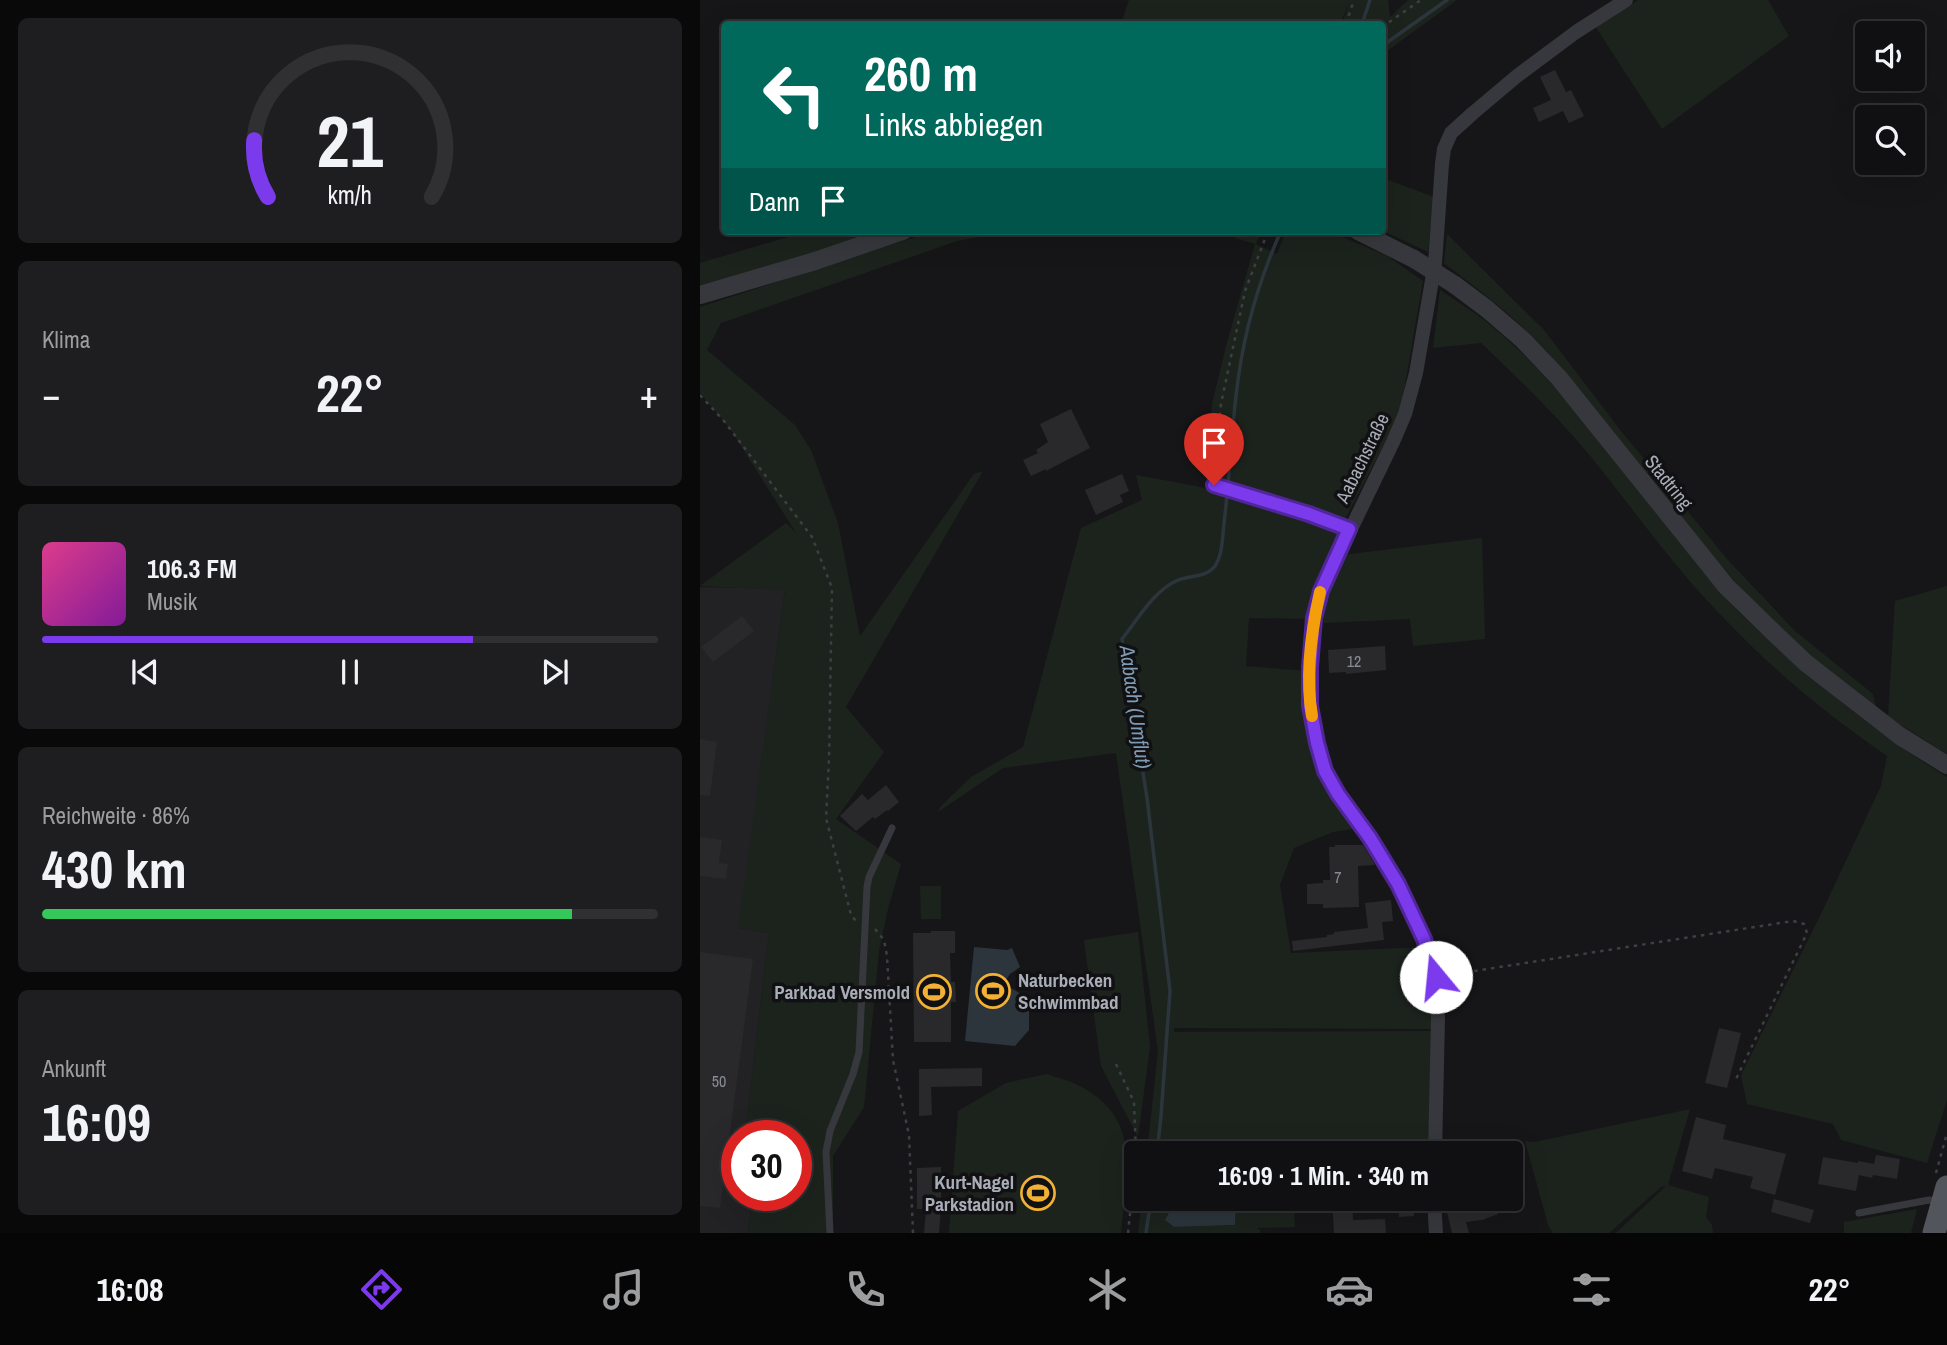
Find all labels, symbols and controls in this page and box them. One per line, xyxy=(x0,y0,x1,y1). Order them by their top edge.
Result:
map controls xyxy=(1855,21,1925,175)
button: sound xyxy=(1855,21,1925,91)
text: 260 m xyxy=(864,40,978,106)
icon: left xyxy=(749,49,840,140)
text: 21 xyxy=(317,92,384,190)
text: Links abbiegen xyxy=(864,103,1043,146)
button: search xyxy=(1855,105,1925,175)
text: km/h xyxy=(328,177,372,211)
icon: arrive xyxy=(814,182,852,220)
text: Dann xyxy=(749,184,800,219)
text: Klima xyxy=(42,324,90,355)
text: 22° xyxy=(316,358,384,428)
text: − xyxy=(42,369,60,420)
text: + xyxy=(640,369,658,420)
street label: Aabachstraße xyxy=(1329,409,1395,508)
pin xyxy=(1184,413,1244,485)
icon: arrive xyxy=(1195,424,1233,462)
street label: Stadtring xyxy=(1639,449,1699,515)
text: 106.3 FM xyxy=(147,551,237,586)
text: Musik xyxy=(147,586,197,617)
water label: Aabach (Umflut) xyxy=(1112,642,1159,771)
house number: 12 xyxy=(1347,650,1361,672)
icon: previous xyxy=(126,653,164,691)
icon: pause xyxy=(331,653,369,691)
icon: next xyxy=(536,653,574,691)
text: Reichweite · 86% xyxy=(42,800,190,831)
text: 430 km xyxy=(42,834,187,904)
house number: 7 xyxy=(1334,866,1342,888)
position arrow xyxy=(1399,940,1473,1014)
place label: Naturbecken Schwimmbad xyxy=(1018,967,1118,1015)
sports icon: Naturbecken Schwimmbad xyxy=(974,972,1012,1010)
sports icon: Parkbad Versmold xyxy=(915,973,953,1011)
place label: Parkbad Versmold xyxy=(774,979,910,1005)
text: Ankunft xyxy=(42,1053,106,1084)
house number: 50 xyxy=(712,1070,726,1092)
text: 16:09 xyxy=(42,1087,151,1157)
speed limit sign: 30 xyxy=(721,1120,812,1211)
text: 16:09 · 1 Min. · 340 m xyxy=(1218,1158,1429,1193)
place label: Kurt-Nagel Parkstadion xyxy=(925,1169,1014,1217)
sports icon: Kurt-Nagel Parkstadion xyxy=(1019,1174,1057,1212)
icon: directions xyxy=(357,1265,406,1314)
icon: music xyxy=(599,1265,648,1314)
icon: phone xyxy=(841,1265,890,1314)
icon: climate xyxy=(1083,1265,1132,1314)
icon: car xyxy=(1325,1265,1374,1314)
icon: filters xyxy=(1567,1265,1616,1314)
text: 16:08 xyxy=(96,1268,164,1311)
text: 22° xyxy=(1808,1268,1850,1311)

